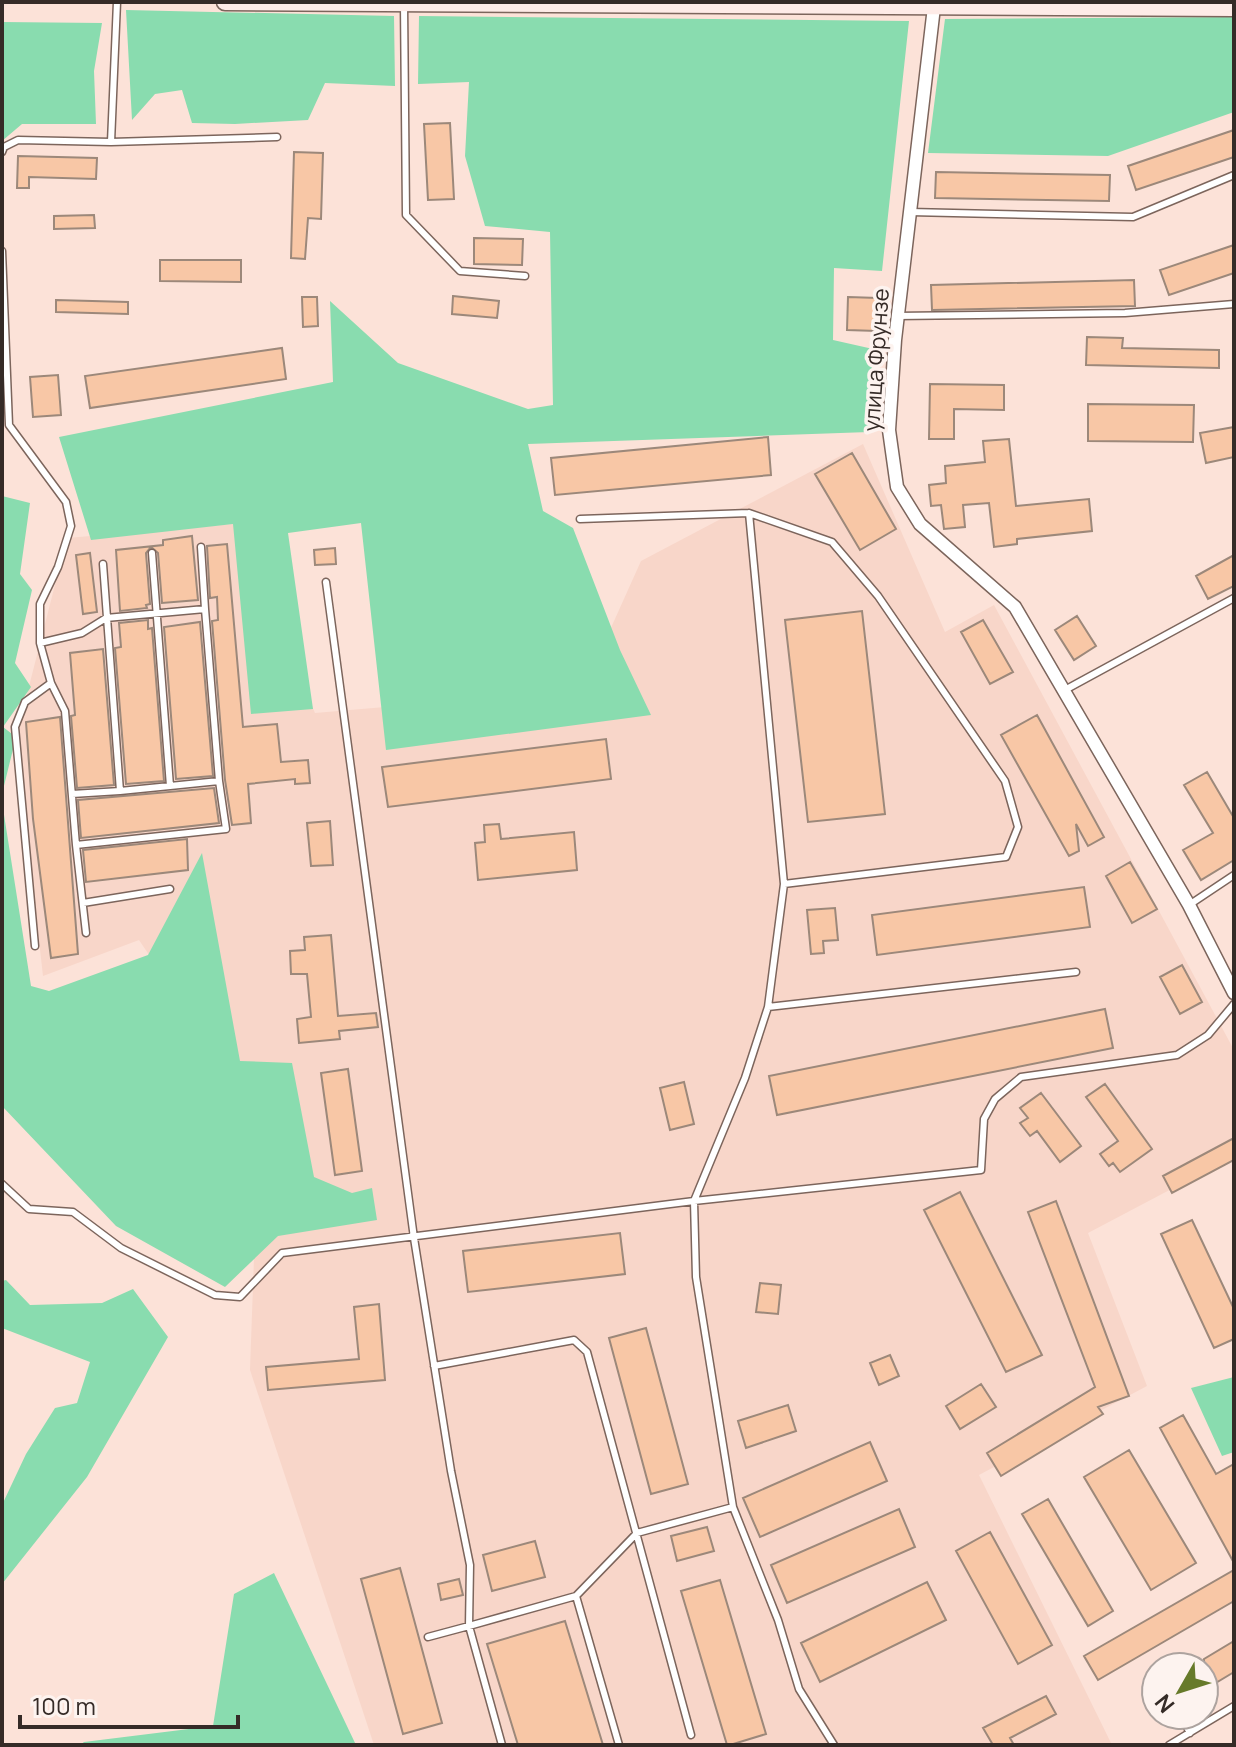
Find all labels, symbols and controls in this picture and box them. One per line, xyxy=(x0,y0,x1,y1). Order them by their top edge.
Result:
street label: улица Фрунзе xyxy=(856,287,896,433)
north arrow xyxy=(1140,1651,1220,1731)
scale bar xyxy=(20,1679,238,1729)
text: N xyxy=(1148,1688,1181,1719)
text: 100 m xyxy=(32,1689,96,1722)

